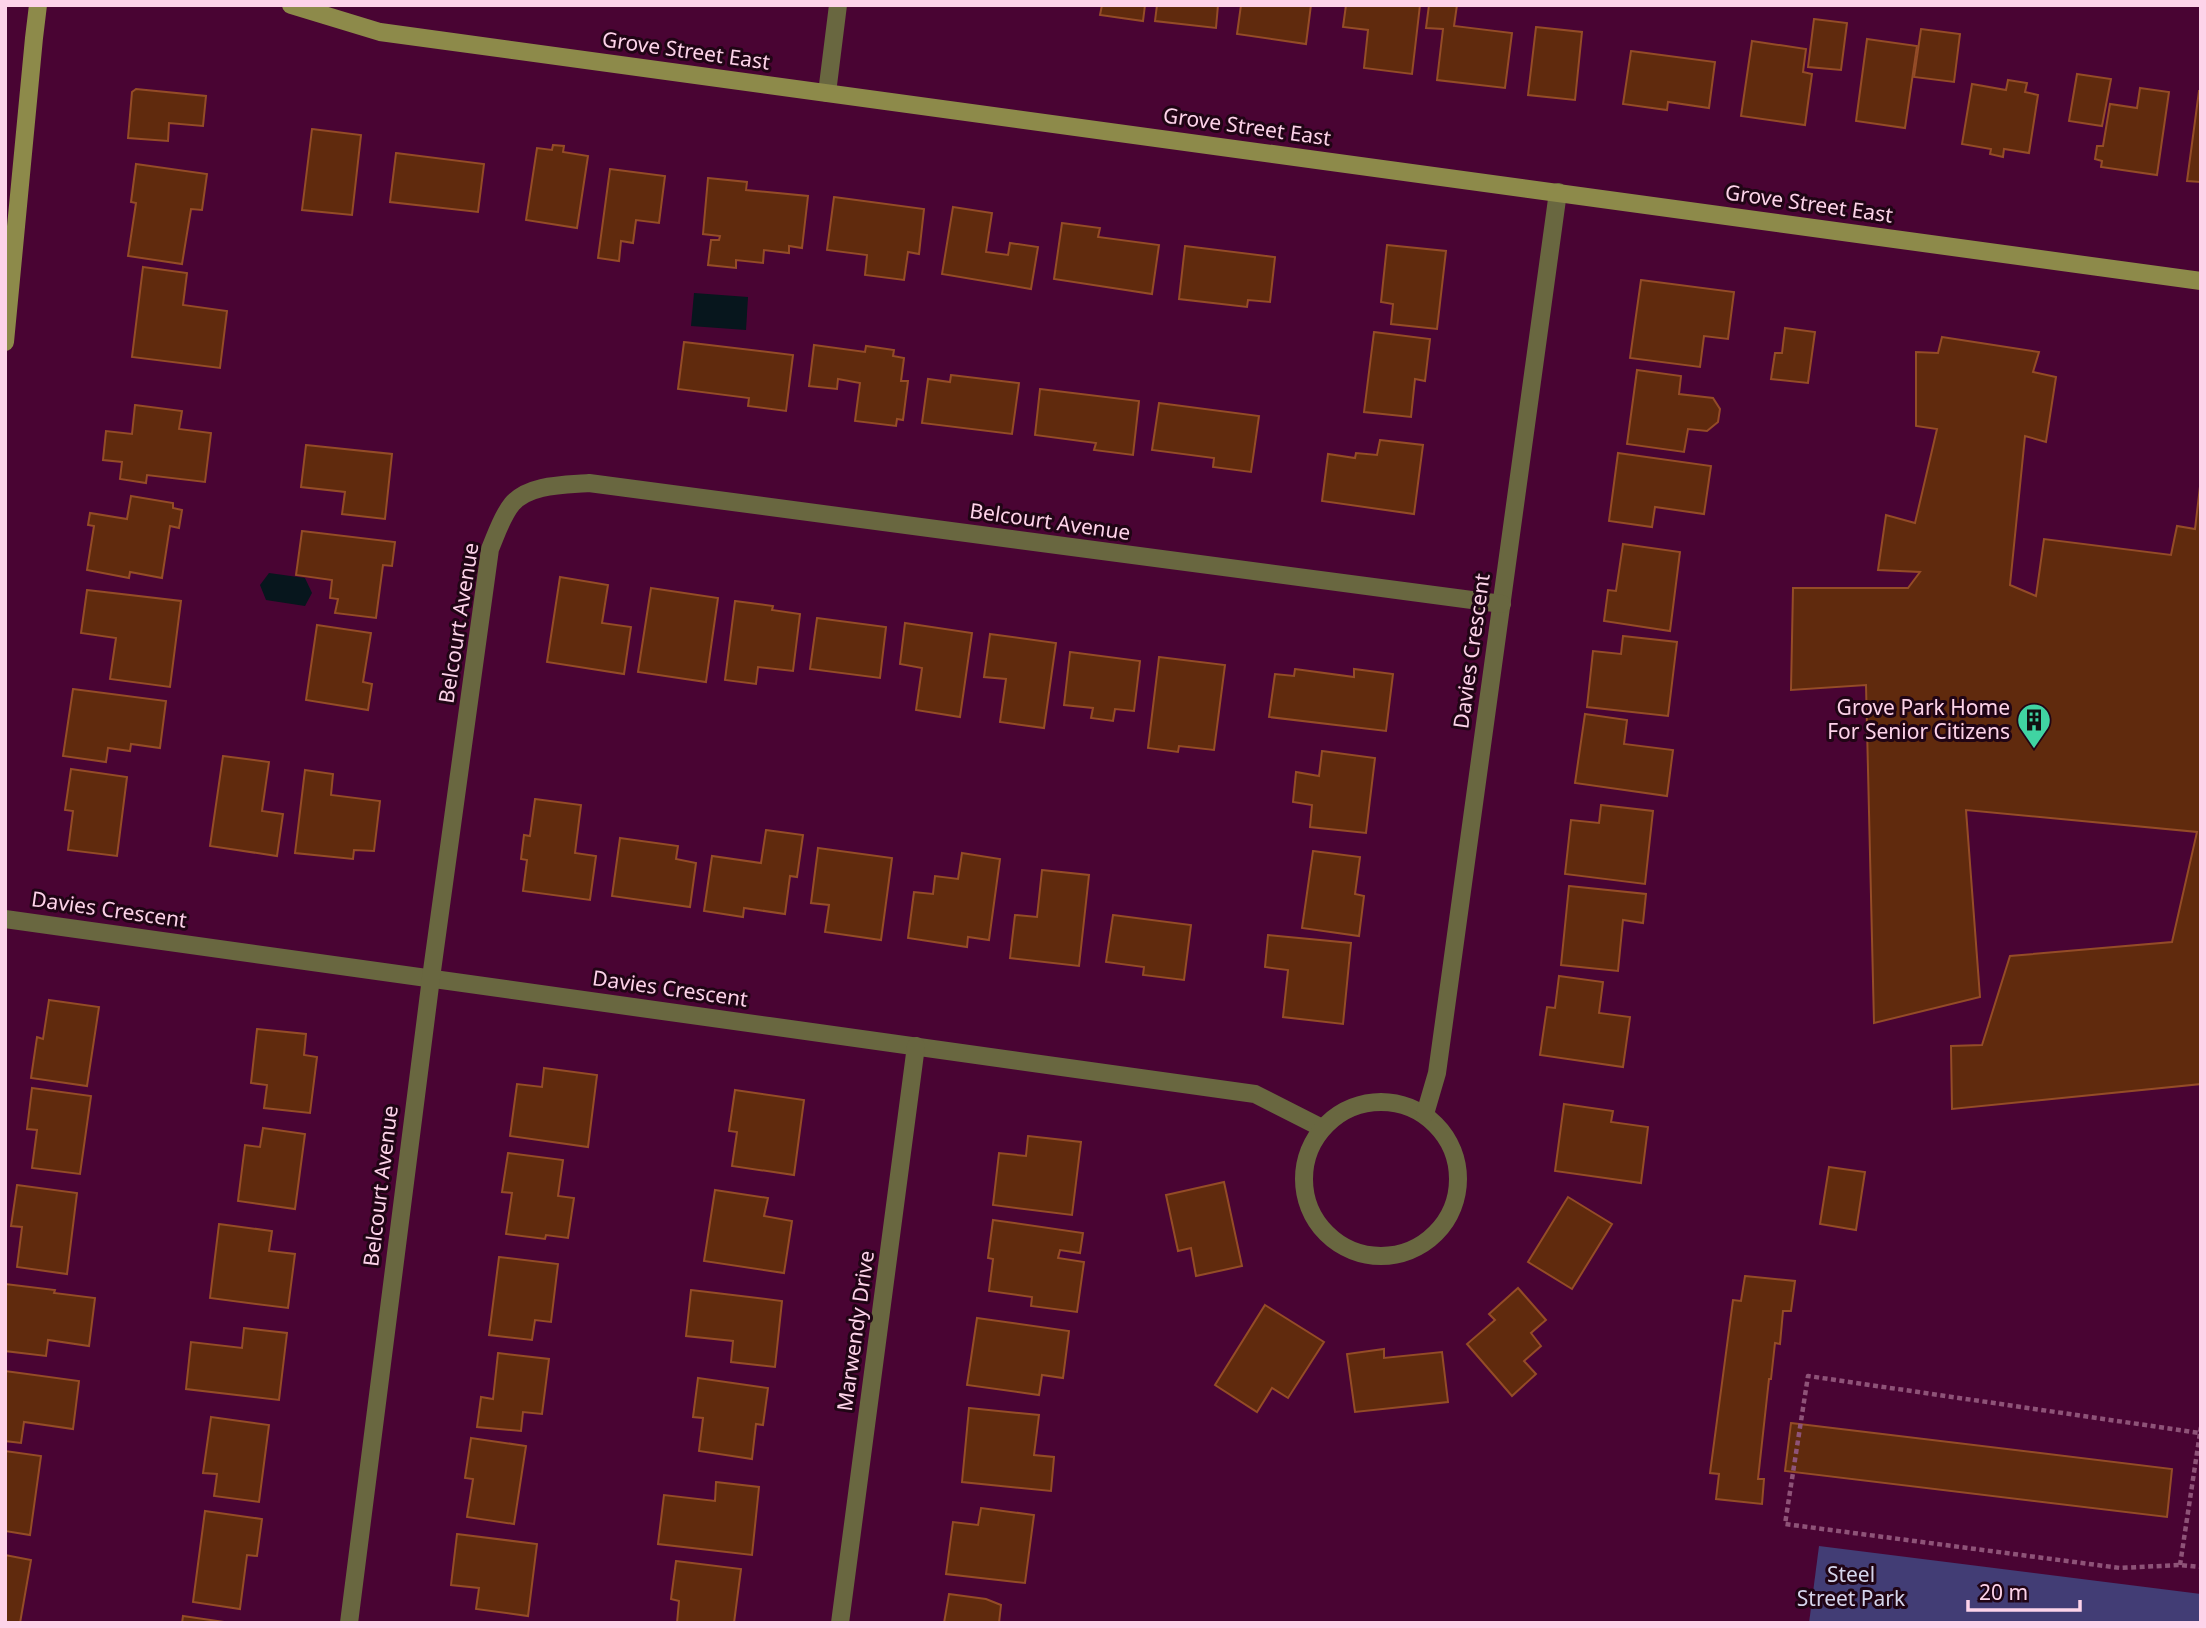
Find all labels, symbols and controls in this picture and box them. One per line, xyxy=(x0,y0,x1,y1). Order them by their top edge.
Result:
street label: Grove Street East xyxy=(601,24,772,76)
street label: Grove Street East xyxy=(1162,100,1333,152)
street label: Grove Street East xyxy=(1724,177,1895,229)
street label: Belcourt Avenue xyxy=(968,496,1132,546)
street label: Belcourt Avenue xyxy=(432,541,485,705)
street label: Davies Crescent xyxy=(1446,571,1496,730)
place label: Grove Park Home For Senior Citizens xyxy=(1827,693,2010,745)
building icon: Grove Park Home For Senior Citizens xyxy=(2015,701,2053,750)
street label: Davies Crescent xyxy=(30,884,189,934)
street label: Davies Crescent xyxy=(591,963,750,1013)
street label: Belcourt Avenue xyxy=(356,1104,404,1268)
street label: Marwendy Drive xyxy=(830,1249,880,1413)
park label: Steel Street Park xyxy=(1797,1560,1906,1612)
scale bar xyxy=(1968,1568,2080,1612)
text: 20 m xyxy=(1979,1578,2028,1606)

